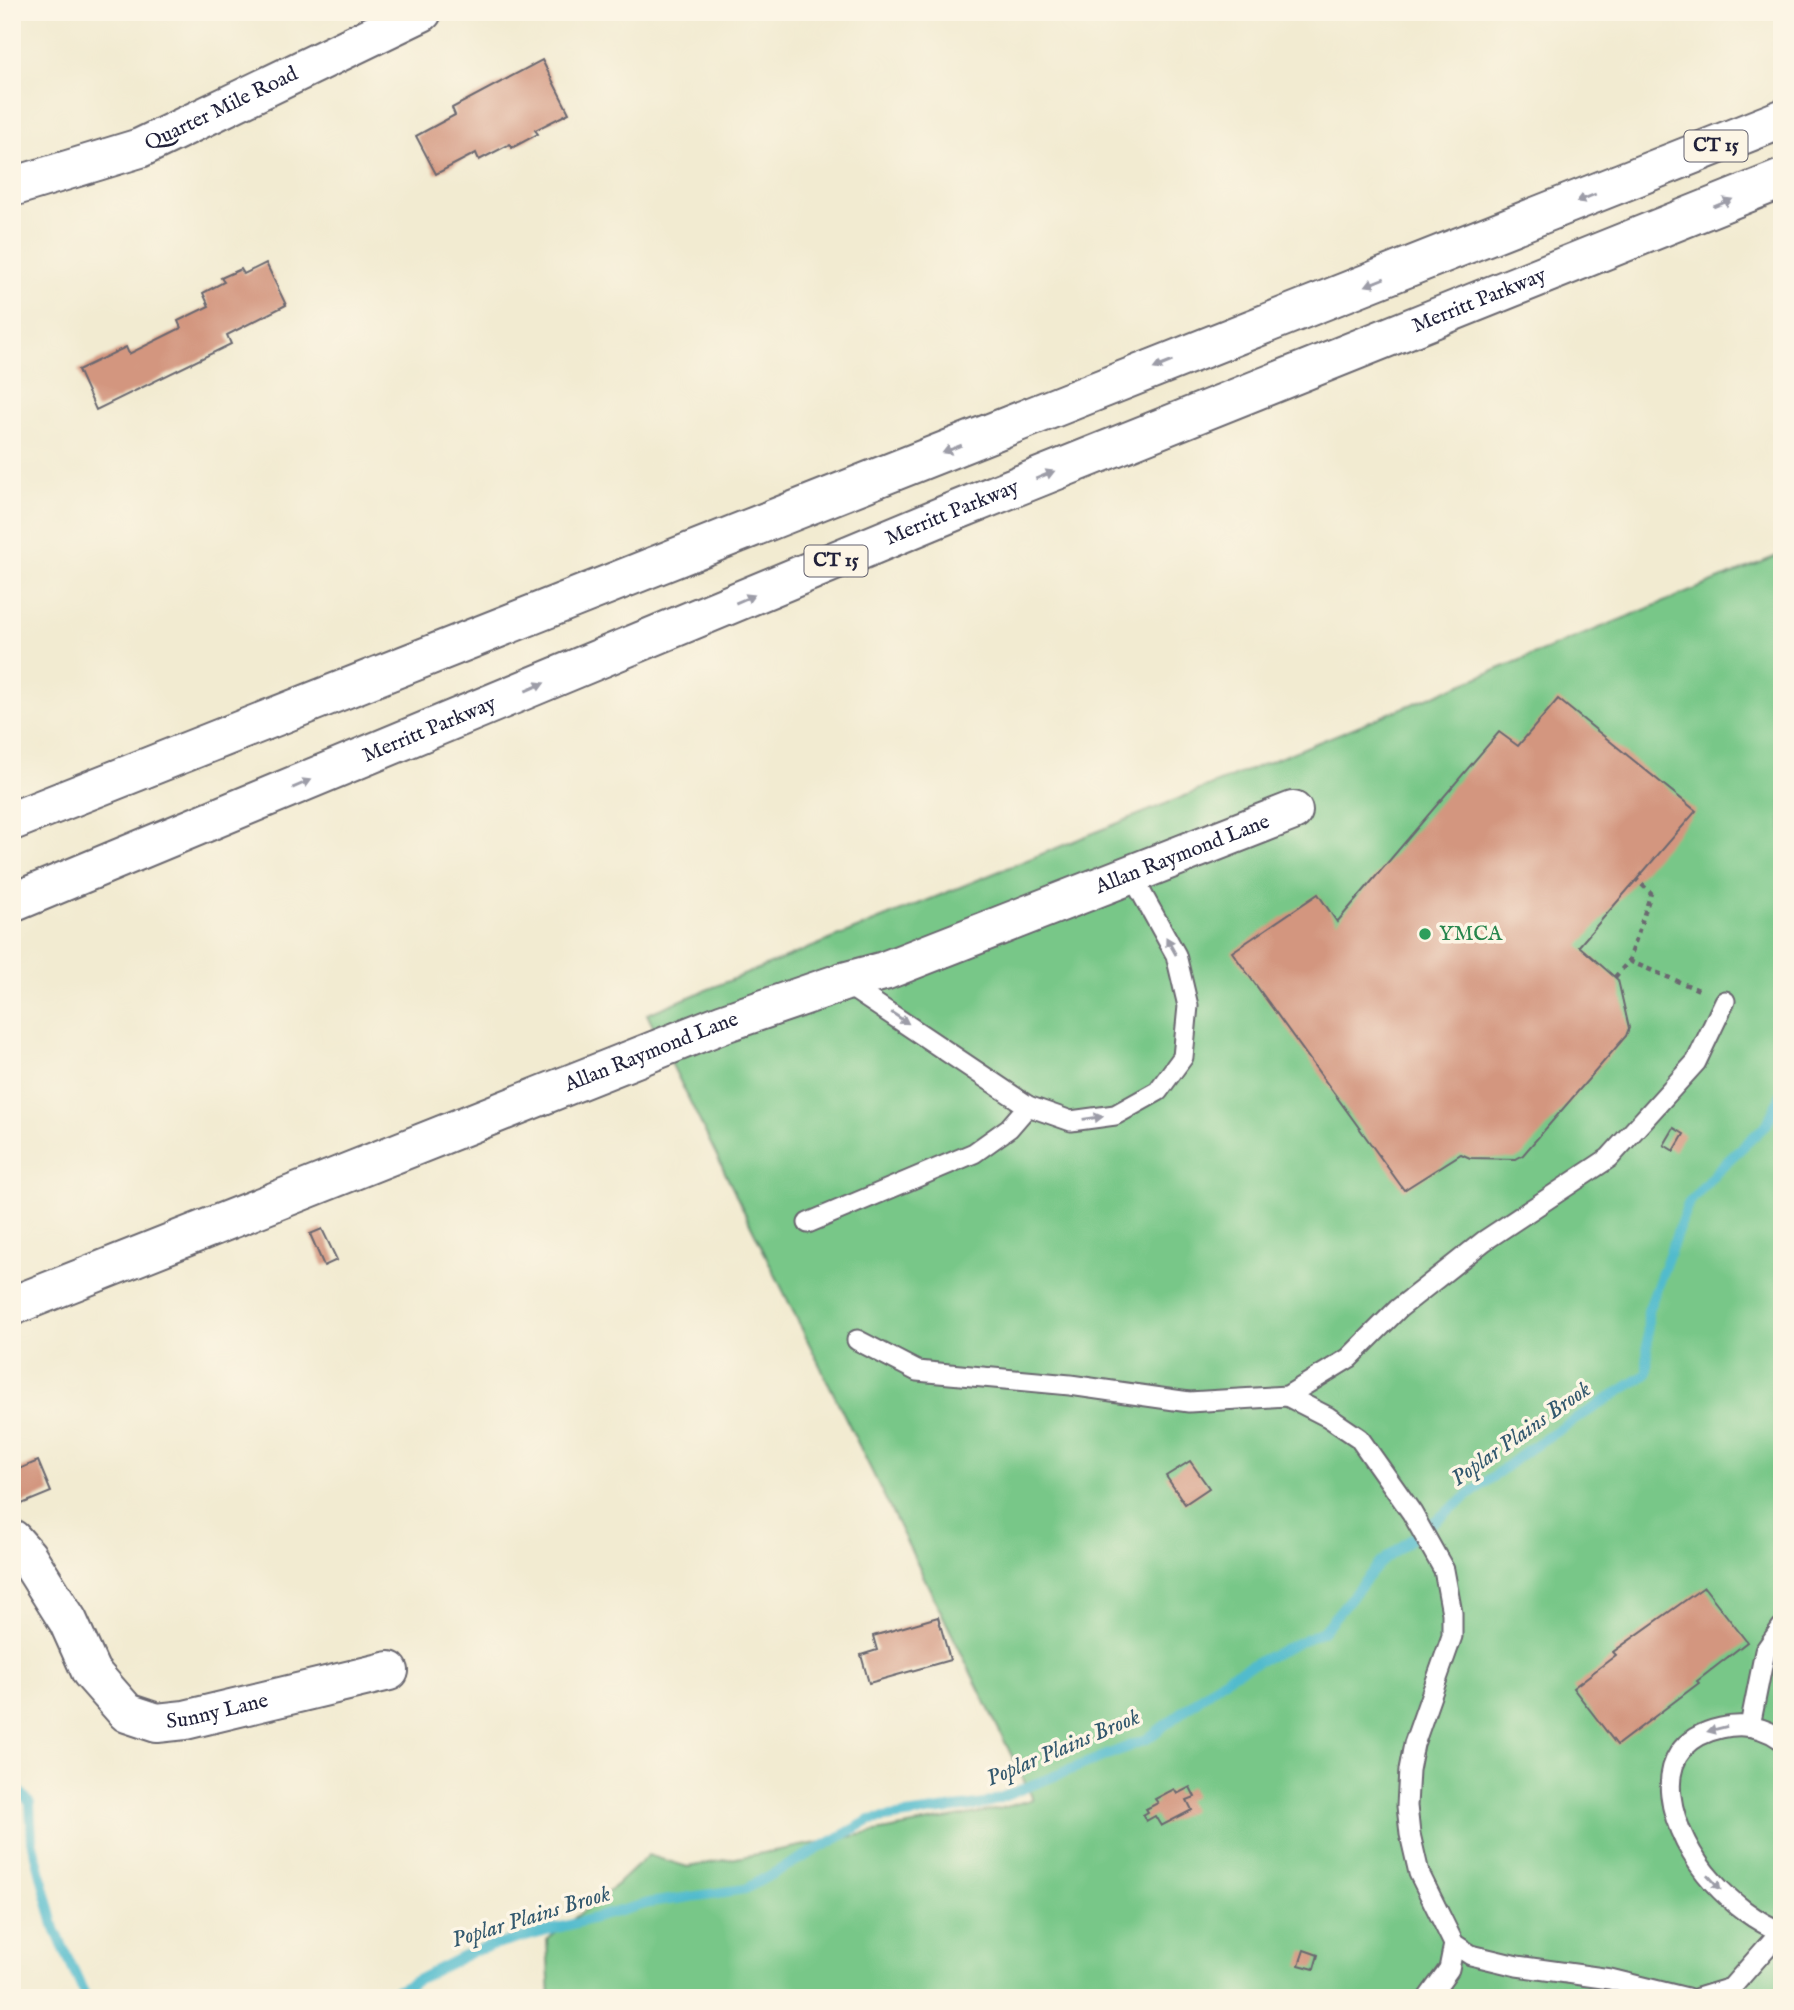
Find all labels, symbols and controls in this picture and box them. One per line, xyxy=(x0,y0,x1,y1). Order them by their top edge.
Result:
street label: Quarter Mile Road xyxy=(140,60,303,157)
road number: CT 15 xyxy=(1684,130,1748,162)
one-way arrow xyxy=(1575,192,1596,203)
one-way arrow xyxy=(1712,198,1733,209)
street label: Merritt Parkway xyxy=(1408,261,1551,340)
one-way arrow xyxy=(1364,276,1385,287)
one-way arrow xyxy=(1152,360,1173,371)
one-way arrow xyxy=(941,444,962,455)
one-way arrow xyxy=(1035,470,1056,481)
street label: Merritt Parkway xyxy=(881,473,1024,552)
road number: CT 15 xyxy=(804,546,868,576)
one-way arrow xyxy=(734,594,755,605)
one-way arrow xyxy=(524,681,545,692)
street label: Merritt Parkway xyxy=(359,689,501,769)
one-way arrow xyxy=(292,778,312,790)
street label: Allan Raymond Lane xyxy=(1091,808,1274,901)
place label: YMCA xyxy=(1439,921,1503,948)
marker: YMCA xyxy=(1417,926,1433,942)
one-way arrow xyxy=(1165,937,1177,956)
street label: Allan Raymond Lane xyxy=(560,1005,742,1099)
one-way arrow xyxy=(891,1012,910,1025)
one-way arrow xyxy=(1082,1113,1104,1124)
water label: Poplar Plains Brook xyxy=(1445,1375,1597,1493)
street label: Sunny Lane xyxy=(165,1687,271,1735)
water label: Poplar Plains Brook xyxy=(982,1703,1144,1793)
one-way arrow xyxy=(1706,1724,1728,1735)
one-way arrow xyxy=(1706,1874,1721,1891)
water label: Poplar Plains Brook xyxy=(448,1879,614,1955)

